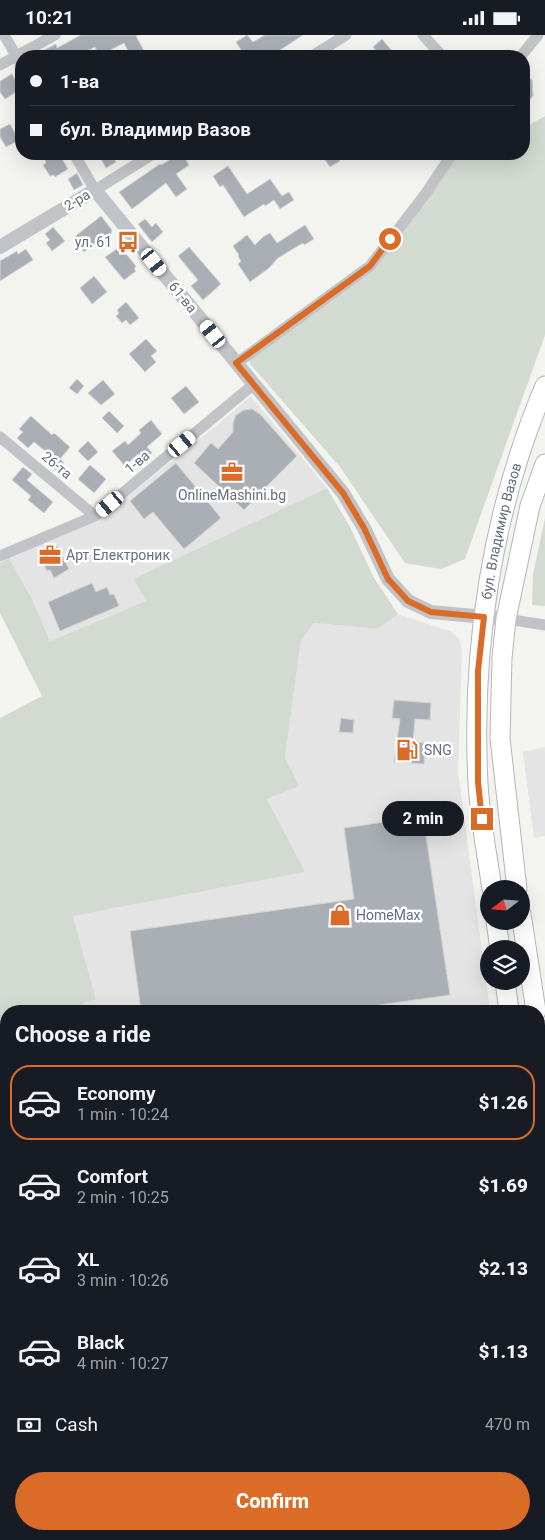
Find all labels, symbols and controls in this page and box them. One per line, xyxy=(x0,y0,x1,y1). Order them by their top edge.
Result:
text: 10:21 xyxy=(25,6,74,29)
text: 1-ва xyxy=(60,70,99,93)
text: бул. Владимир Вазов xyxy=(60,118,251,141)
street label: 2-ра xyxy=(61,186,93,214)
route start xyxy=(379,228,401,250)
bus stop icon: ул. 61 xyxy=(115,229,141,255)
place label: ул. 61 xyxy=(75,234,112,250)
car xyxy=(138,246,169,278)
street label: 61-ва xyxy=(166,278,200,316)
car xyxy=(197,318,228,350)
car xyxy=(165,429,198,459)
street label: 1-ва xyxy=(121,447,153,477)
street label: 26-та xyxy=(39,448,75,482)
office icon: ОnlineMashini.bg xyxy=(219,459,245,485)
street label: бул. Владимир Вазов xyxy=(478,461,524,600)
place label: ОnlineMashini.bg xyxy=(178,487,286,503)
car xyxy=(93,489,126,519)
office icon: Арт Електроник xyxy=(37,542,63,568)
place label: Арт Електроник xyxy=(66,547,170,563)
fuel station icon: SNG xyxy=(394,737,420,763)
place label: SNG xyxy=(424,742,452,758)
callout: 2 min xyxy=(382,801,464,837)
route end xyxy=(471,808,493,830)
text: 2 min xyxy=(403,809,443,828)
north arrow xyxy=(480,880,530,930)
map controls xyxy=(480,880,530,990)
shop icon: HomeMax xyxy=(327,902,353,928)
place label: HomeMax xyxy=(356,907,421,923)
button: layers xyxy=(480,940,530,990)
text: Choose a ride xyxy=(15,1022,151,1047)
icon: car xyxy=(17,1080,62,1125)
text: Economy xyxy=(77,1082,156,1105)
text: $1.26 xyxy=(479,1091,528,1114)
text: 1 min · 10:24 xyxy=(77,1105,169,1124)
icon: car xyxy=(17,1163,62,1208)
text: Comfort xyxy=(77,1165,148,1188)
text: $1.69 xyxy=(479,1174,528,1197)
text: 2 min · 10:25 xyxy=(77,1188,169,1207)
icon: car xyxy=(17,1246,62,1291)
text: XL xyxy=(77,1248,99,1271)
text: $2.13 xyxy=(479,1257,528,1280)
text: 3 min · 10:26 xyxy=(77,1271,169,1290)
icon: car xyxy=(17,1329,62,1374)
text: Black xyxy=(77,1331,124,1354)
text: $1.13 xyxy=(479,1340,528,1363)
text: 4 min · 10:27 xyxy=(77,1354,169,1373)
icon: cash xyxy=(15,1411,43,1439)
text: Cash xyxy=(55,1413,98,1436)
text: 470 m xyxy=(485,1415,530,1434)
button: Confirm xyxy=(15,1472,530,1530)

